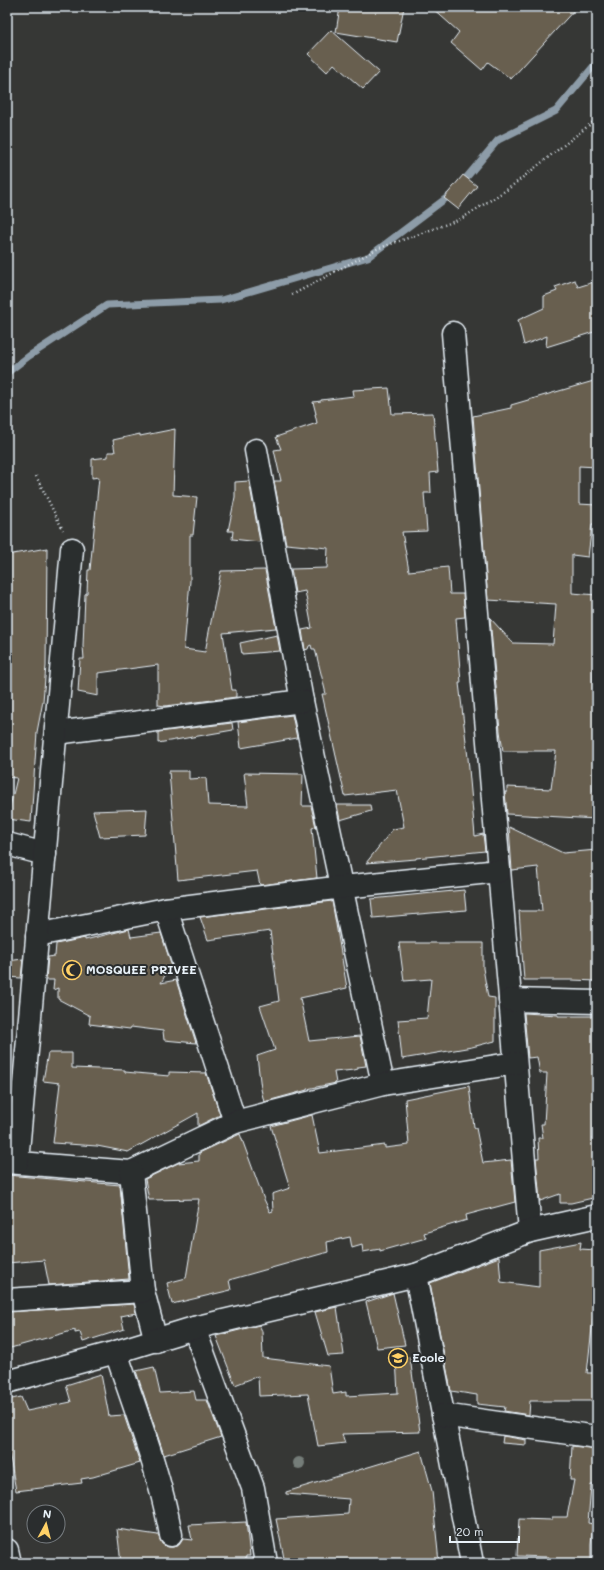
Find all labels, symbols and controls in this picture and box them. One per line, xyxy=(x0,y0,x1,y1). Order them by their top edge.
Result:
mosque icon: MOSQUEE PRIVEE xyxy=(61,959,83,981)
place label: MOSQUEE PRIVEE xyxy=(86,961,197,977)
school or university icon: Ecole xyxy=(387,1347,409,1369)
place label: Ecole xyxy=(412,1349,445,1365)
north arrow xyxy=(26,1504,66,1544)
text: N xyxy=(42,1506,52,1522)
scale bar xyxy=(450,1518,519,1544)
text: 20 m xyxy=(456,1523,484,1539)

